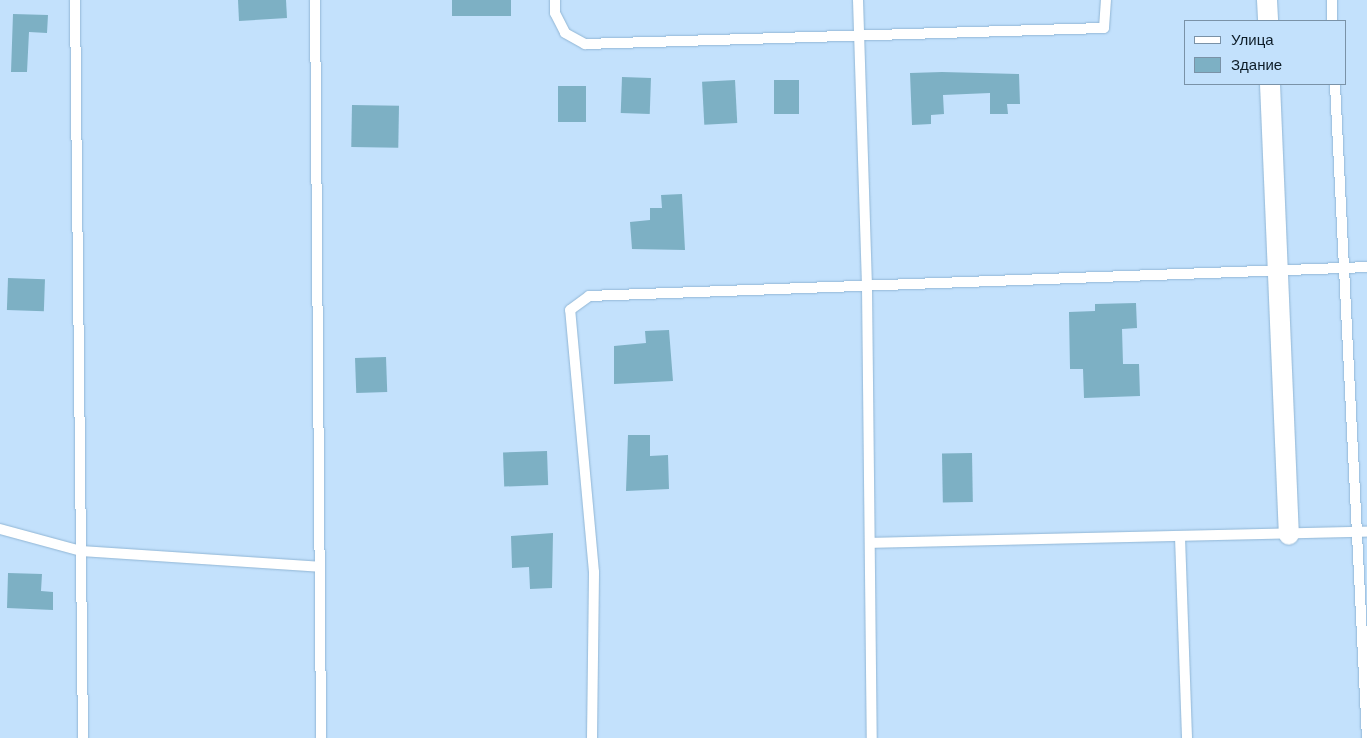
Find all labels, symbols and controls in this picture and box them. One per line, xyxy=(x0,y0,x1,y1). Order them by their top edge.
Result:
legend xyxy=(1184,20,1347,85)
text: Улица xyxy=(1231,31,1274,48)
text: Здание xyxy=(1231,56,1282,73)

